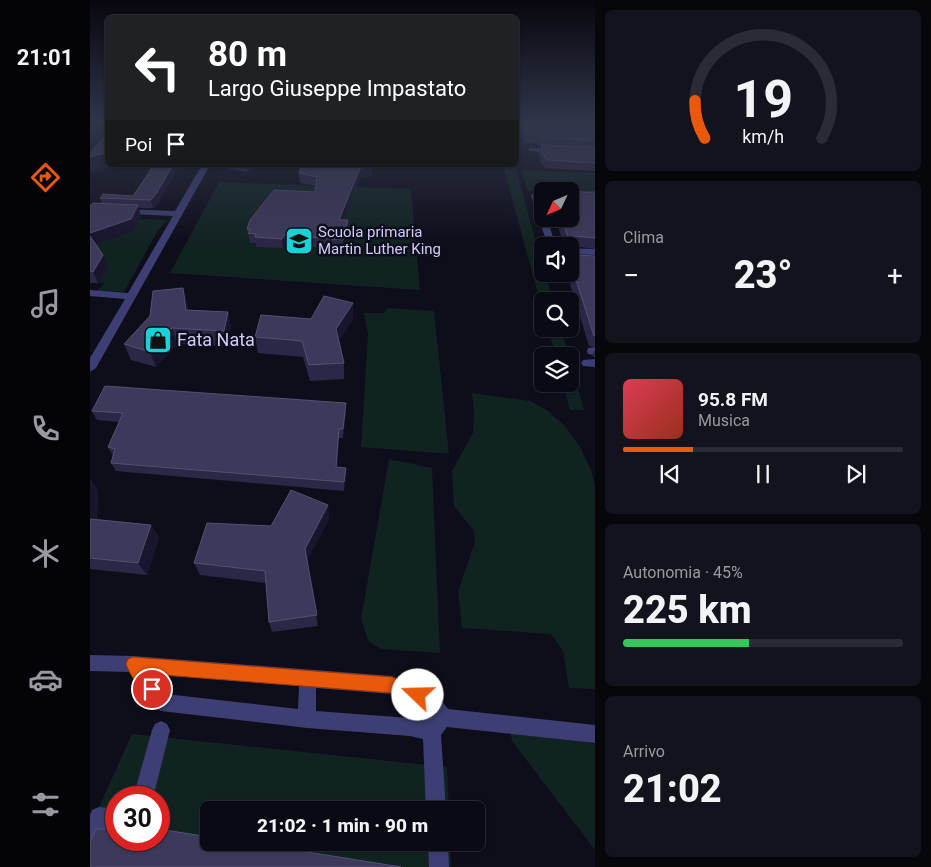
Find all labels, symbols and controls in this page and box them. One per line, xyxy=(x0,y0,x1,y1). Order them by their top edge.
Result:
text: 80 m xyxy=(208,34,287,75)
icon: left xyxy=(125,35,190,100)
text: 21:01 xyxy=(17,45,73,70)
text: 19 xyxy=(733,69,793,130)
text: Largo Giuseppe Impastato xyxy=(208,76,466,101)
text: km/h xyxy=(742,126,784,147)
icon: arrive xyxy=(162,130,190,158)
text: Poi xyxy=(125,133,152,156)
icon: directions xyxy=(28,160,63,195)
north arrow xyxy=(534,182,579,228)
map controls xyxy=(534,182,579,392)
place label: Scuola primaria Martin Luther King xyxy=(318,223,441,258)
school or university icon: Scuola primaria Martin Luther King xyxy=(284,226,314,256)
text: Clima xyxy=(623,228,664,247)
button: sound xyxy=(534,237,579,282)
text: 23° xyxy=(734,253,792,297)
text: − xyxy=(623,259,639,292)
text: + xyxy=(887,259,903,292)
icon: music xyxy=(28,286,63,321)
button: search xyxy=(534,292,579,337)
shop icon: Fata Nata xyxy=(143,325,173,355)
place label: Fata Nata xyxy=(177,329,255,350)
button: layers xyxy=(534,347,579,392)
text: 95.8 FM xyxy=(698,388,768,411)
icon: phone xyxy=(28,411,63,446)
text: Musica xyxy=(698,411,750,430)
icon: previous xyxy=(656,460,684,488)
icon: pause xyxy=(749,460,777,488)
icon: next xyxy=(842,460,870,488)
icon: climate xyxy=(28,536,63,571)
text: Autonomia · 45% xyxy=(623,563,743,582)
text: 225 km xyxy=(623,588,752,632)
icon: car xyxy=(28,662,63,697)
pin xyxy=(131,668,173,710)
position arrow xyxy=(391,668,443,720)
icon: arrive xyxy=(138,675,166,703)
text: Arrivo xyxy=(623,742,665,761)
text: 21:02 xyxy=(623,767,722,811)
speed limit sign: 30 xyxy=(105,786,170,851)
icon: filters xyxy=(28,787,63,822)
text: 21:02 · 1 min · 90 m xyxy=(257,814,428,837)

